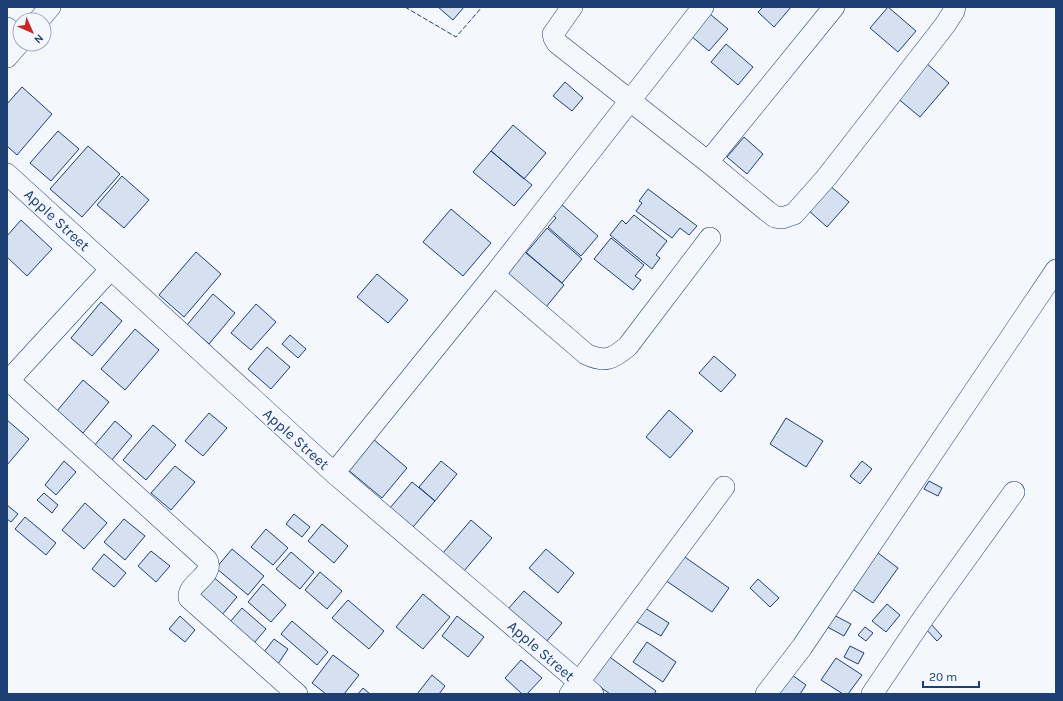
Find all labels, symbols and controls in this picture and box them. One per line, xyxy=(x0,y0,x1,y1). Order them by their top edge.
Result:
north arrow xyxy=(12,12,52,52)
text: N xyxy=(31,31,46,46)
street label: Apple Street xyxy=(21,185,94,255)
street label: Apple Street xyxy=(259,405,333,474)
street label: Apple Street xyxy=(504,617,578,685)
scale bar xyxy=(923,663,979,689)
text: 20 m xyxy=(929,670,957,684)

